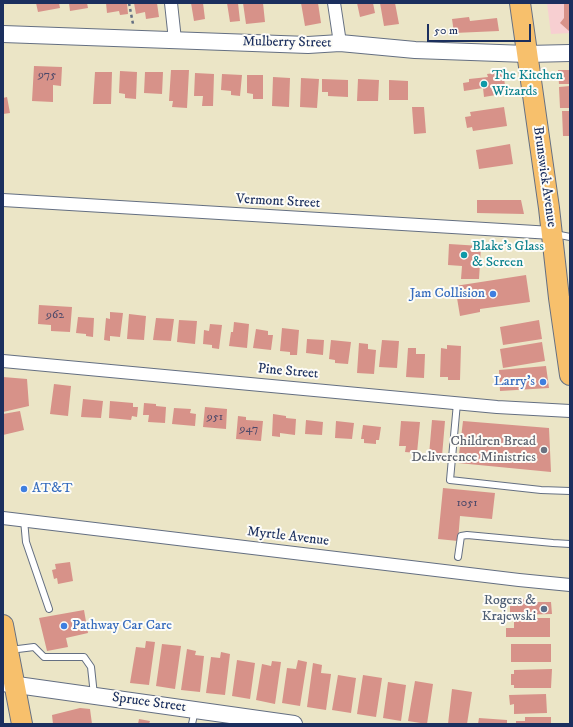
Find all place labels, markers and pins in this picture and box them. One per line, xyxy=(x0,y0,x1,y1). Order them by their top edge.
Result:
place label: The Kitchen Wizards xyxy=(492,68,563,100)
marker: The Kitchen Wizards xyxy=(479,79,489,89)
place label: Blake's Glass & Screen xyxy=(472,239,544,272)
marker: Blake's Glass & Screen xyxy=(459,250,469,260)
place label: Jam Collision xyxy=(410,286,485,302)
marker: Jam Collision xyxy=(488,289,498,299)
place label: Larry's xyxy=(494,374,535,390)
marker: Larry's xyxy=(538,377,548,387)
place label: Children Bread Deliverence Ministries xyxy=(411,434,536,466)
marker: Children Bread Deliverence Ministries xyxy=(539,445,549,455)
place label: AT&T xyxy=(32,481,73,497)
marker: AT&T xyxy=(19,484,29,494)
place label: Rogers & Krajewski xyxy=(482,593,536,626)
marker: Rogers & Krajewski xyxy=(539,604,549,614)
place label: Pathway Car Care xyxy=(72,618,172,634)
marker: Pathway Car Care xyxy=(59,621,69,631)

